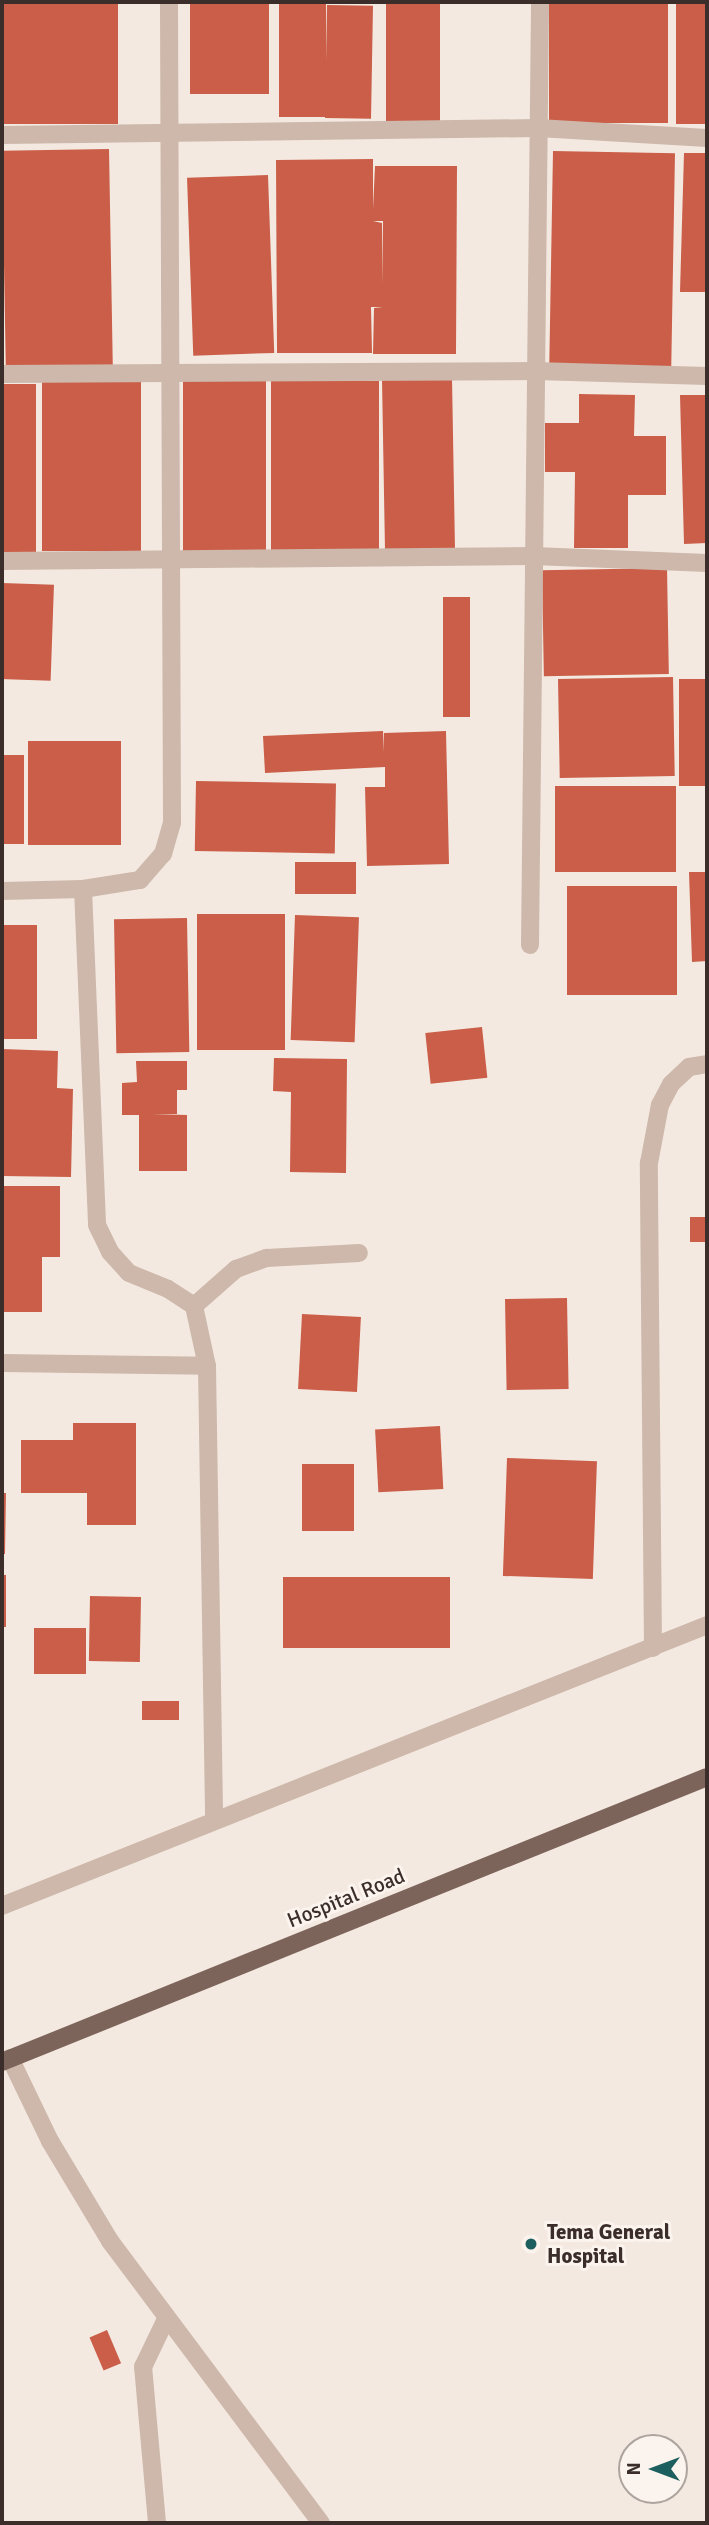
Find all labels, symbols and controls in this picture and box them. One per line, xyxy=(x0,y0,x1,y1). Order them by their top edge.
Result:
street label: Hospital Road xyxy=(283,1863,409,1933)
place label: Tema General Hospital xyxy=(547,2219,670,2269)
marker: Tema General Hospital xyxy=(521,2234,541,2254)
north arrow xyxy=(618,2434,688,2504)
text: N xyxy=(622,2462,646,2476)

